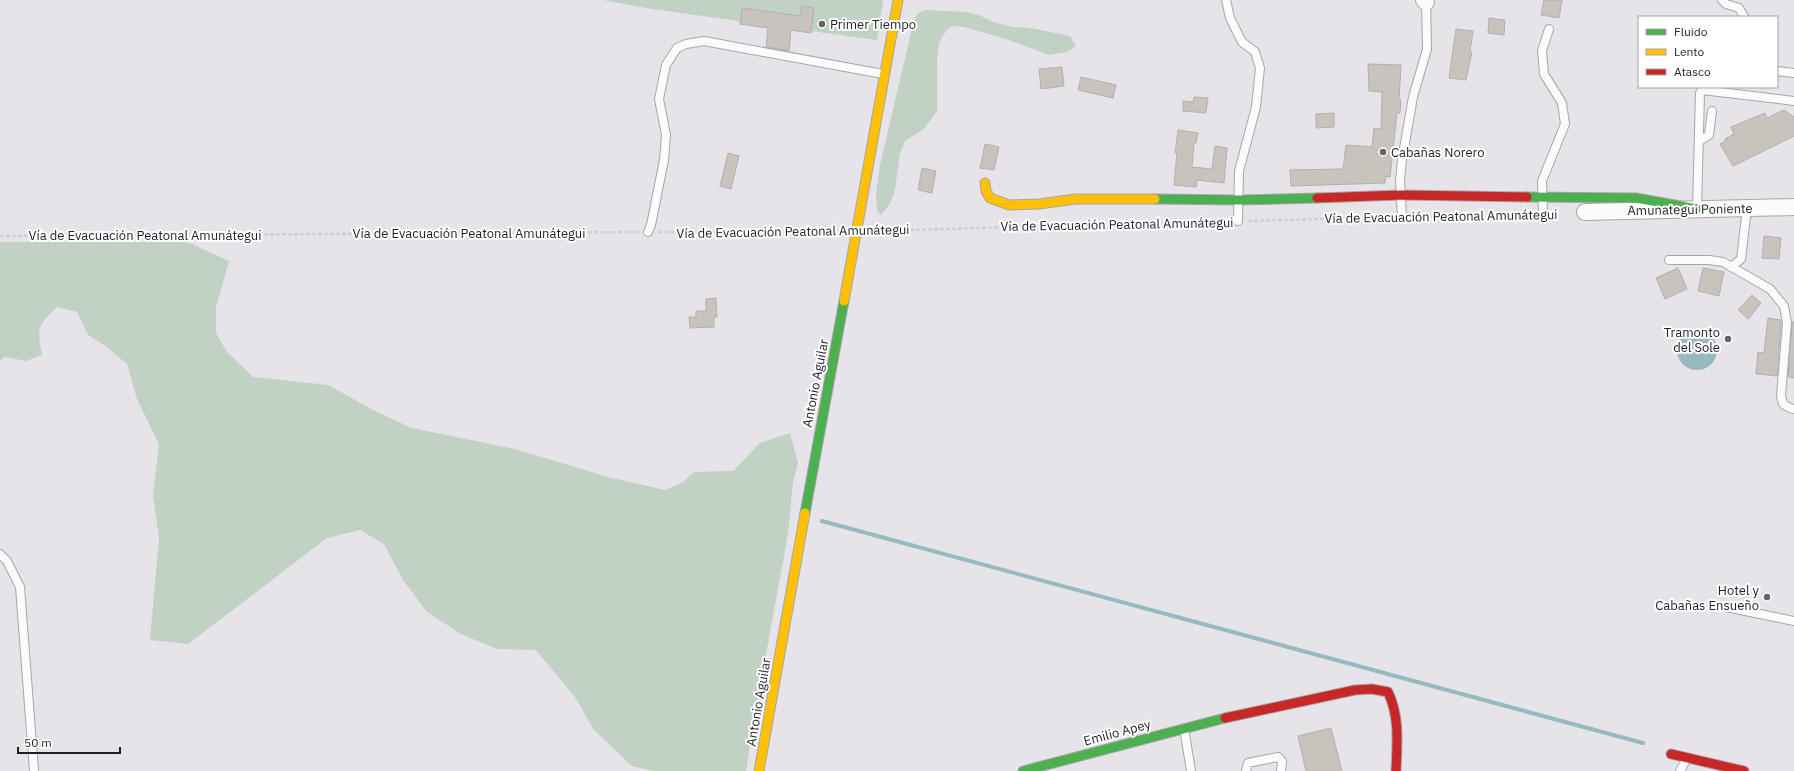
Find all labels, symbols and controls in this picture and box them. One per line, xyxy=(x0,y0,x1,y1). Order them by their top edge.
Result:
place label: Primer Tiempo xyxy=(830,16,916,33)
legend xyxy=(1638,16,1778,88)
marker: Primer Tiempo xyxy=(817,19,827,29)
text: Fluido xyxy=(1674,24,1708,39)
text: Lento xyxy=(1674,44,1704,59)
text: Atasco xyxy=(1674,64,1711,79)
place label: Cabañas Norero xyxy=(1391,144,1485,161)
marker: Cabañas Norero xyxy=(1378,147,1388,157)
street label: Amunategui Poniente xyxy=(1627,200,1753,219)
street label: Vía de Evacuación Peatonal Amunátegui xyxy=(1324,206,1558,227)
street label: Vía de Evacuación Peatonal Amunátegui xyxy=(1000,214,1234,235)
street label: Vía de Evacuación Peatonal Amunátegui xyxy=(676,221,910,242)
street label: Vía de Evacuación Peatonal Amunátegui xyxy=(352,225,586,242)
street label: Vía de Evacuación Peatonal Amunátegui xyxy=(28,227,262,244)
place label: Tramonto del Sole xyxy=(1664,324,1720,356)
marker: Tramonto del Sole xyxy=(1723,334,1733,344)
street label: Antonio Aguilar xyxy=(799,337,832,429)
place label: Hotel y Cabañas Ensueño xyxy=(1655,582,1760,614)
marker: Hotel y Cabañas Ensueño xyxy=(1762,592,1772,602)
street label: Antonio Aguilar xyxy=(742,656,775,748)
street label: Emilio Apey xyxy=(1082,715,1153,750)
scale bar xyxy=(18,729,120,755)
text: 50 m xyxy=(24,735,52,750)

